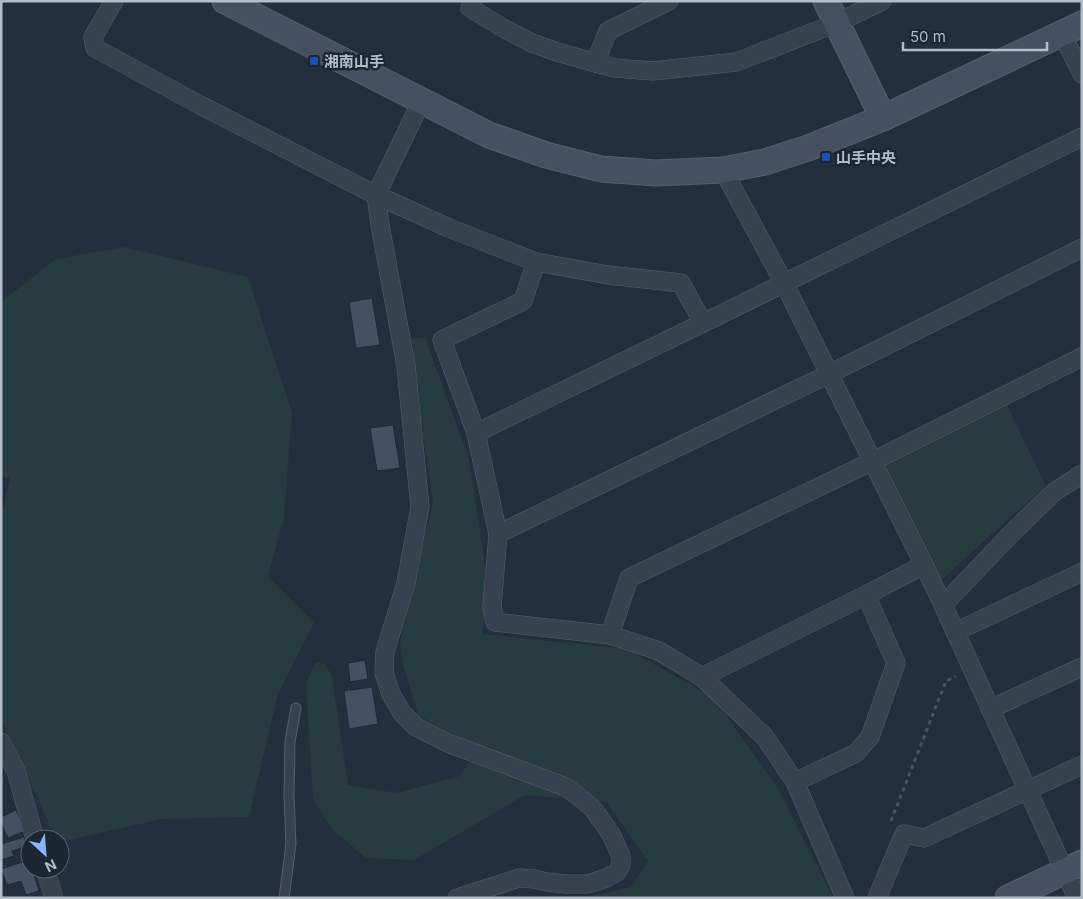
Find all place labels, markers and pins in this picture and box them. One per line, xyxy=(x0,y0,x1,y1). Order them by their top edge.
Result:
place label: 湘南山手 xyxy=(324,52,384,71)
marker: 湘南山手 xyxy=(308,55,320,67)
place label: 山手中央 xyxy=(836,148,896,167)
marker: 山手中央 xyxy=(820,151,832,163)

